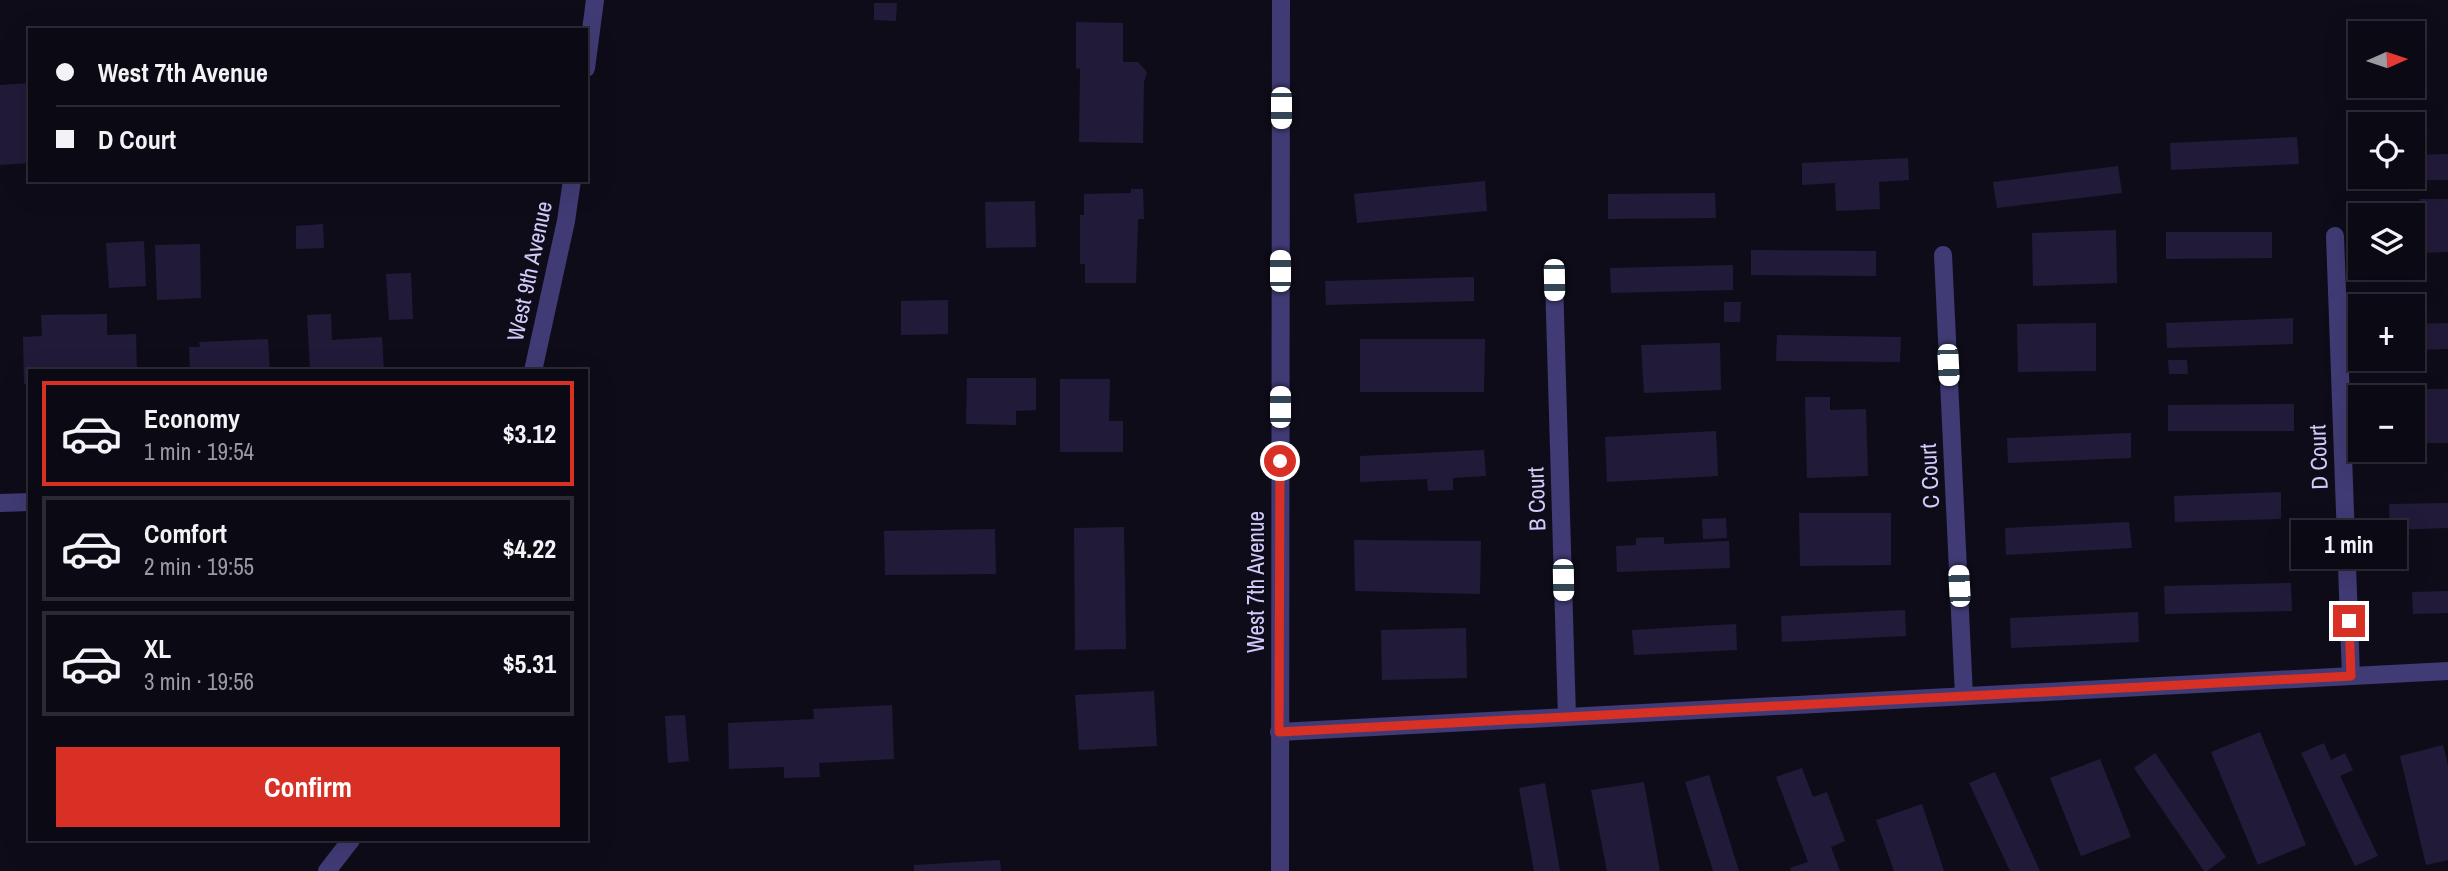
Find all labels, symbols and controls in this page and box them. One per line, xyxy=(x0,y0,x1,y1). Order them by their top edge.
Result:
north arrow xyxy=(2348,21,2426,98)
map controls xyxy=(2348,21,2425,462)
text: West 7th Avenue xyxy=(98,55,268,90)
car xyxy=(1271,87,1292,129)
button: locate xyxy=(2348,112,2425,189)
text: D Court xyxy=(98,122,176,157)
street label: West 9th Avenue xyxy=(499,198,559,344)
button: layers xyxy=(2348,203,2425,280)
car xyxy=(1270,250,1291,292)
car xyxy=(1544,259,1565,301)
button: + xyxy=(2348,294,2425,371)
car xyxy=(1937,343,1960,387)
button: − xyxy=(2348,385,2425,462)
car xyxy=(1270,386,1291,428)
text: Economy xyxy=(144,401,240,436)
icon: car xyxy=(60,402,123,465)
text: $3.12 xyxy=(503,416,556,451)
street label: D Court xyxy=(2301,424,2335,490)
text: 1 min · 19:54 xyxy=(144,436,254,467)
street label: C Court xyxy=(1912,443,1946,509)
route start xyxy=(1264,445,1296,477)
street label: B Court xyxy=(1519,467,1553,531)
street label: West 7th Avenue xyxy=(1240,511,1271,653)
text: Comfort xyxy=(144,516,227,551)
icon: car xyxy=(60,517,123,580)
callout: 1 min xyxy=(2291,520,2407,568)
text: 1 min xyxy=(2324,529,2374,560)
text: $4.22 xyxy=(503,531,556,566)
text: 2 min · 19:55 xyxy=(144,551,254,582)
car xyxy=(1553,559,1574,601)
car xyxy=(1948,564,1971,608)
route end xyxy=(2333,605,2365,637)
text: XL xyxy=(144,631,171,666)
icon: car xyxy=(60,632,123,695)
text: $5.31 xyxy=(503,646,556,681)
text: 3 min · 19:56 xyxy=(144,666,254,697)
button: Confirm xyxy=(56,747,560,827)

